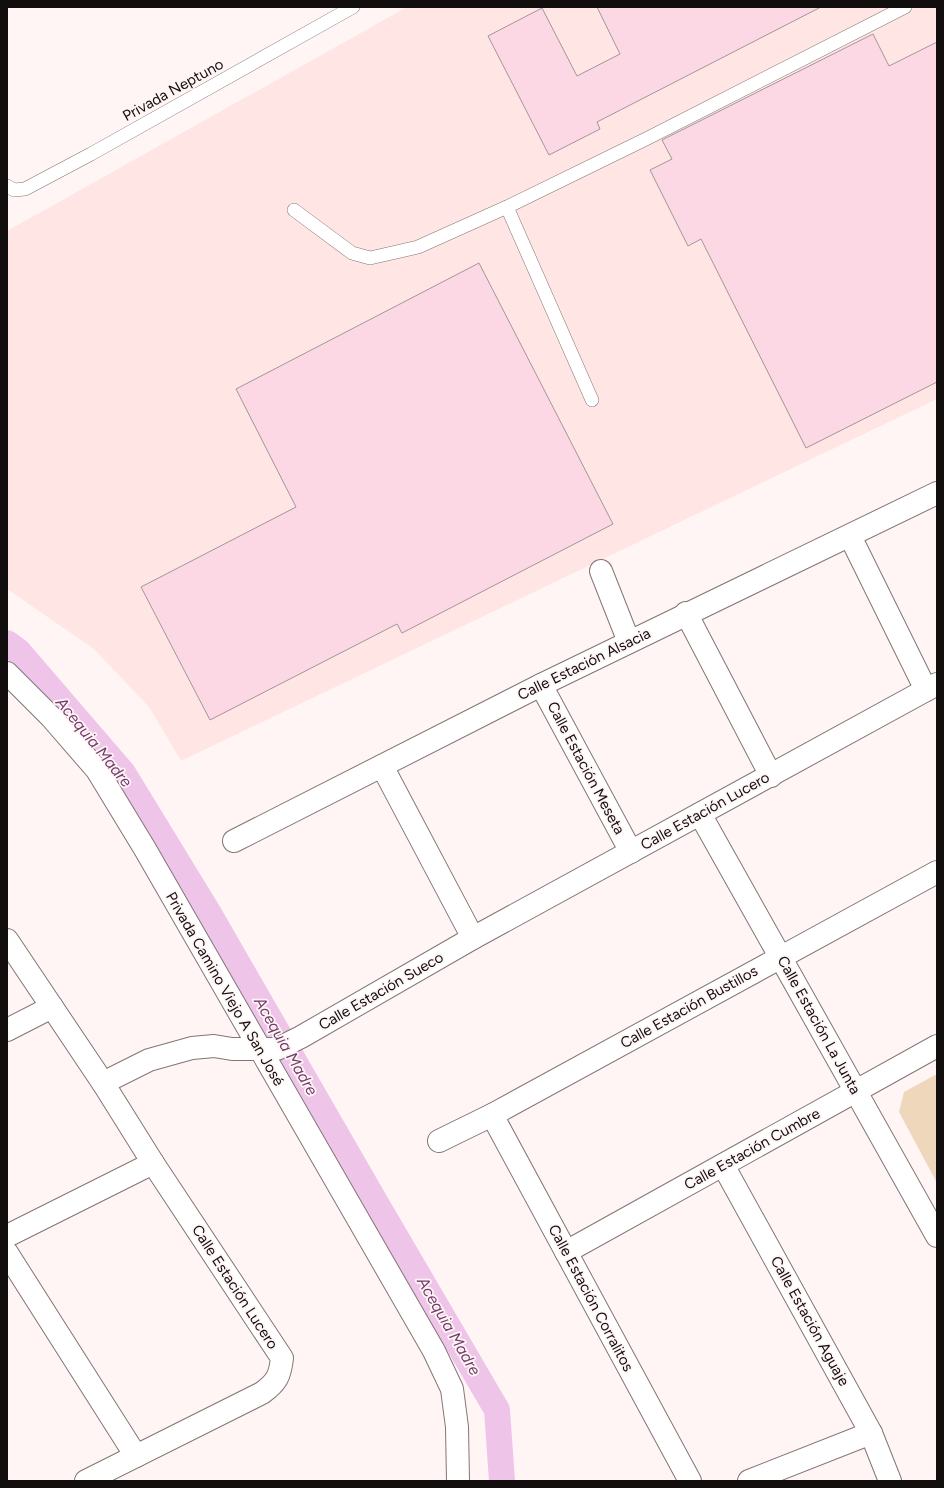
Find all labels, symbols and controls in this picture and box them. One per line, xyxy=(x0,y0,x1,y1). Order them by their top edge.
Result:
street label: Privada Neptuno xyxy=(119,55,227,125)
street label: Calle Estación Alsacia xyxy=(515,624,653,704)
water label: Acequia Madre xyxy=(51,692,136,791)
street label: Calle Estación Meseta xyxy=(543,699,629,837)
street label: Calle Estación Lucero xyxy=(637,768,773,854)
street label: Privada Camino Viejo A San José xyxy=(162,889,288,1089)
street label: Calle Estación Sueco xyxy=(315,948,447,1034)
street label: Calle Estación La Junta xyxy=(773,953,865,1097)
street label: Calle Estación Bustillos xyxy=(617,962,761,1052)
water label: Acequia Madre xyxy=(250,993,322,1099)
street label: Calle Estación Cumbre xyxy=(681,1104,823,1194)
street label: Calle Estación Lucero xyxy=(188,1221,282,1353)
street label: Calle Estación Corralitos xyxy=(545,1221,637,1375)
street label: Calle Estación Aguaje xyxy=(767,1253,853,1389)
water label: Acequia Madre xyxy=(413,1273,485,1379)

